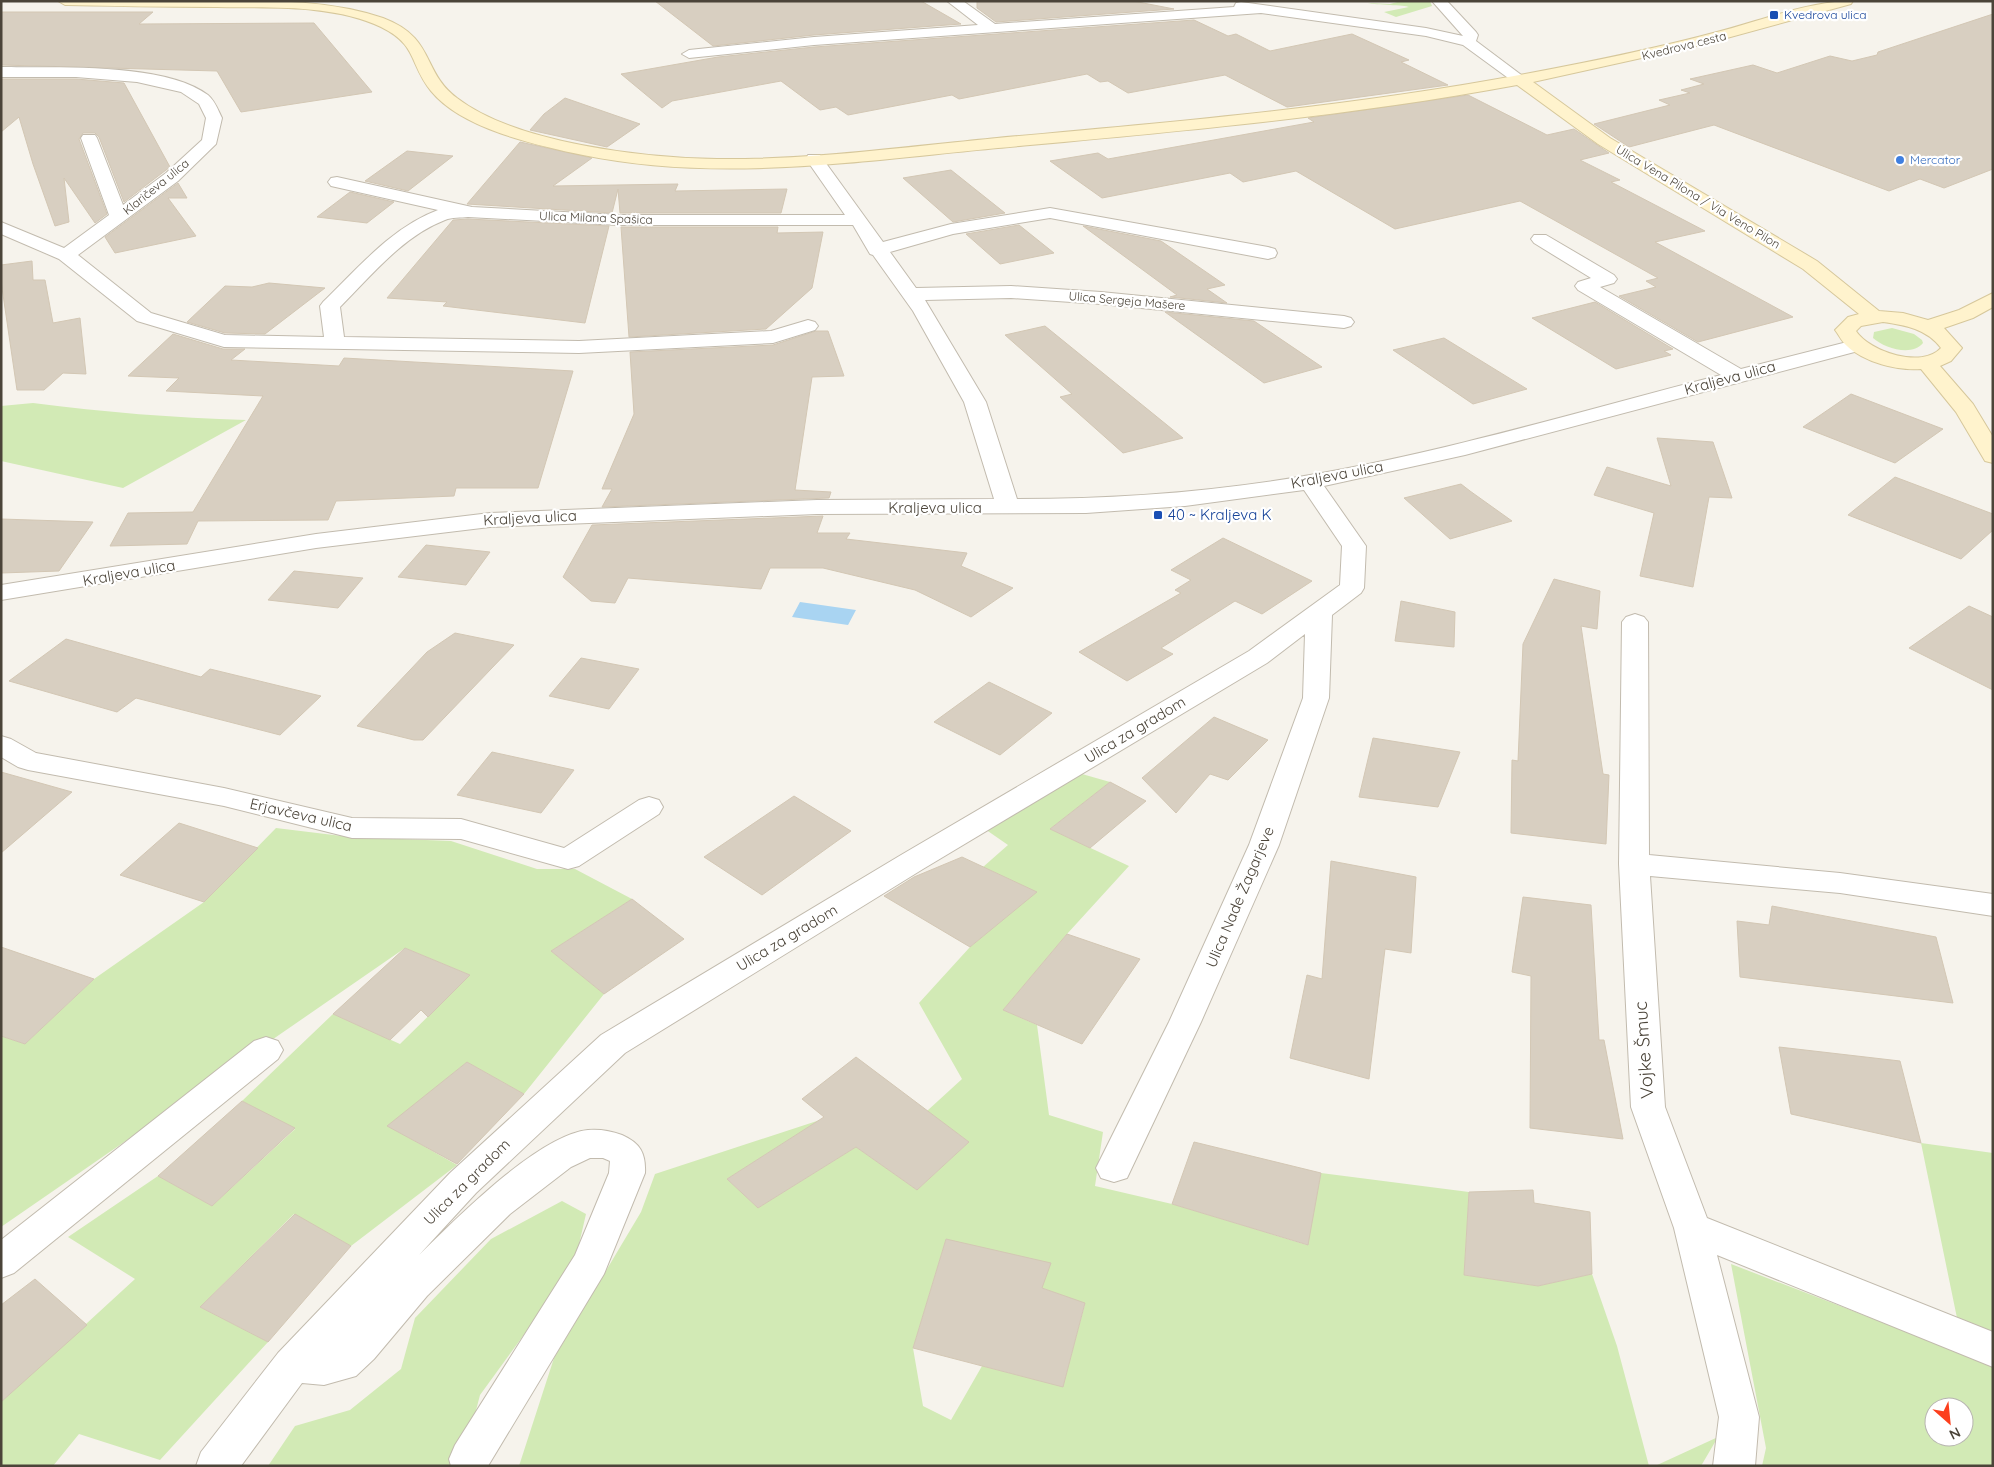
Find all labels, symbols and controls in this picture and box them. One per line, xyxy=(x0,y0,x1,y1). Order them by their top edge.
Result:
place label: Kvedrova ulica xyxy=(1784,7,1866,22)
marker: Kvedrova ulica xyxy=(1768,9,1780,21)
street label: Kvedrova cesta xyxy=(1640,28,1728,63)
street label: Ulica Vena Pilona / Via Veno Pilon xyxy=(1613,142,1783,252)
place label: Mercator xyxy=(1910,152,1961,167)
marker: Mercator xyxy=(1894,154,1906,166)
street label: Klaričeva ulica xyxy=(120,155,192,218)
street label: Ulica Milana Spašica xyxy=(539,208,653,227)
street label: Ulica Sergeja Mašere xyxy=(1068,288,1186,313)
street label: Kraljeva ulica xyxy=(1682,356,1778,399)
street label: Kraljeva ulica xyxy=(1289,456,1385,493)
street label: Kraljeva ulica xyxy=(888,498,982,517)
place label: 40 ~ Kraljeva K xyxy=(1168,505,1272,524)
street label: Kraljeva ulica xyxy=(483,506,577,529)
marker: 40 ~ Kraljeva K xyxy=(1152,509,1164,521)
street label: Kraljeva ulica xyxy=(81,555,177,590)
street label: Ulica za gradom xyxy=(1081,692,1189,767)
street label: Erjavčeva ulica xyxy=(248,794,354,836)
street label: Ulica Nade Žagarjeve xyxy=(1201,823,1278,970)
street label: Ulica za gradom xyxy=(733,900,841,975)
street label: Vojke Šmuc xyxy=(1629,1000,1658,1100)
street label: Ulica za gradom xyxy=(419,1134,514,1229)
north arrow xyxy=(1924,1397,1974,1447)
text: N xyxy=(1946,1423,1964,1444)

